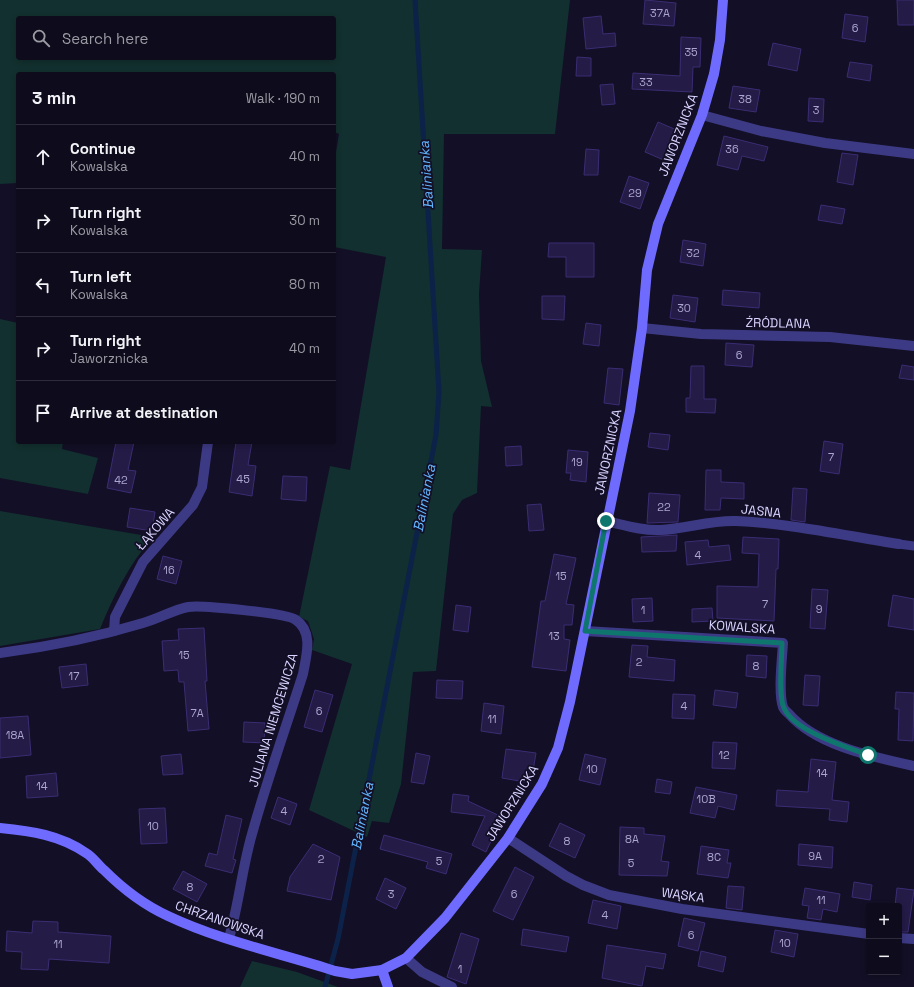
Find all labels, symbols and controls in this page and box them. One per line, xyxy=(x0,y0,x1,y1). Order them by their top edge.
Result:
house number: 37A xyxy=(650,6,670,20)
search box xyxy=(16,16,336,60)
house number: 6 xyxy=(852,21,859,35)
icon: search xyxy=(30,27,52,49)
text: Search here xyxy=(62,29,148,48)
house number: 35 xyxy=(684,45,698,59)
house number: 33 xyxy=(639,75,653,89)
text: 3 min xyxy=(32,87,76,109)
text: Walk · 190 m xyxy=(246,90,320,107)
street label: JAWORZNICKA xyxy=(654,91,702,179)
house number: 38 xyxy=(738,92,752,106)
house number: 3 xyxy=(813,103,820,117)
text: Continue xyxy=(70,139,136,158)
water label: Balinianka xyxy=(415,139,437,210)
house number: 36 xyxy=(725,142,739,156)
icon: ahead xyxy=(32,146,54,168)
text: 40 m xyxy=(289,148,320,165)
text: Kowalska xyxy=(70,158,128,175)
house number: 29 xyxy=(628,186,642,200)
text: Turn right xyxy=(70,203,141,222)
icon: right xyxy=(32,210,54,232)
text: 30 m xyxy=(289,212,320,229)
text: Kowalska xyxy=(70,222,128,239)
house number: 32 xyxy=(686,246,700,260)
text: Turn left xyxy=(70,267,132,286)
icon: left xyxy=(32,274,54,296)
text: 80 m xyxy=(289,276,320,293)
text: Kowalska xyxy=(70,286,128,303)
house number: 30 xyxy=(677,301,691,315)
street label: ŹRÓDLANA xyxy=(745,314,811,332)
text: Turn right xyxy=(70,331,141,350)
icon: right xyxy=(32,338,54,360)
text: 40 m xyxy=(289,340,320,357)
house number: 6 xyxy=(736,348,743,362)
text: Jaworznicka xyxy=(70,350,148,367)
icon: arrive xyxy=(32,402,54,424)
text: Arrive at destination xyxy=(70,403,218,422)
street label: JAWORZNICKA xyxy=(591,408,625,496)
house number: 7 xyxy=(828,450,834,464)
house number: 19 xyxy=(571,455,583,469)
water label: Balinianka xyxy=(409,462,440,533)
house number: 45 xyxy=(236,472,250,486)
house number: 42 xyxy=(114,473,128,487)
house number: 22 xyxy=(657,500,671,514)
street label: JASNA xyxy=(740,500,782,522)
street label: ŁĄKOWA xyxy=(132,504,178,554)
route end xyxy=(597,512,615,530)
house number: 4 xyxy=(695,548,702,562)
house number: 16 xyxy=(163,563,175,577)
house number: 15 xyxy=(555,569,567,583)
house number: 7 xyxy=(762,597,768,611)
house number: 9 xyxy=(816,602,823,616)
house number: 1 xyxy=(641,603,645,617)
street label: KOWALSKA xyxy=(708,616,776,638)
house number: 13 xyxy=(548,629,560,643)
house number: 15 xyxy=(178,648,190,662)
street label: JULIANA NIEMCEWICZA xyxy=(244,651,302,789)
house number: 2 xyxy=(636,655,643,669)
house number: 8 xyxy=(753,659,760,673)
house number: 17 xyxy=(69,669,79,683)
house number: 4 xyxy=(681,699,688,713)
house number: 6 xyxy=(316,704,323,718)
house number: 7A xyxy=(190,706,204,720)
house number: 11 xyxy=(487,712,497,726)
house number: 18A xyxy=(6,728,24,742)
route start xyxy=(859,746,877,764)
house number: 12 xyxy=(718,748,730,762)
street label: JAWORZNICKA xyxy=(482,762,542,844)
house number: 10 xyxy=(586,762,598,776)
house number: 14 xyxy=(816,766,828,780)
house number: 14 xyxy=(36,779,48,793)
water label: Balinianka xyxy=(347,780,378,851)
house number: 10B xyxy=(697,792,715,806)
house number: 4 xyxy=(281,804,288,818)
house number: 10 xyxy=(147,819,159,833)
house number: 8A xyxy=(625,832,639,846)
house number: 8 xyxy=(564,834,571,848)
house number: 9A xyxy=(808,849,822,863)
house number: 8C xyxy=(707,850,721,864)
house number: 2 xyxy=(318,852,325,866)
house number: 5 xyxy=(436,854,443,868)
house number: 5 xyxy=(628,856,635,870)
house number: 8 xyxy=(187,880,194,894)
street label: WĄSKA xyxy=(660,884,706,906)
house number: 3 xyxy=(388,887,395,901)
house number: 6 xyxy=(511,887,518,901)
house number: 11 xyxy=(816,893,826,907)
street label: CHRZANOWSKA xyxy=(173,897,267,943)
map controls xyxy=(866,903,902,975)
button: + xyxy=(866,903,902,939)
house number: 4 xyxy=(602,908,609,922)
house number: 6 xyxy=(688,928,695,942)
house number: 10 xyxy=(779,936,791,950)
house number: 11 xyxy=(53,937,63,951)
button: − xyxy=(866,939,902,975)
house number: 1 xyxy=(458,962,462,976)

